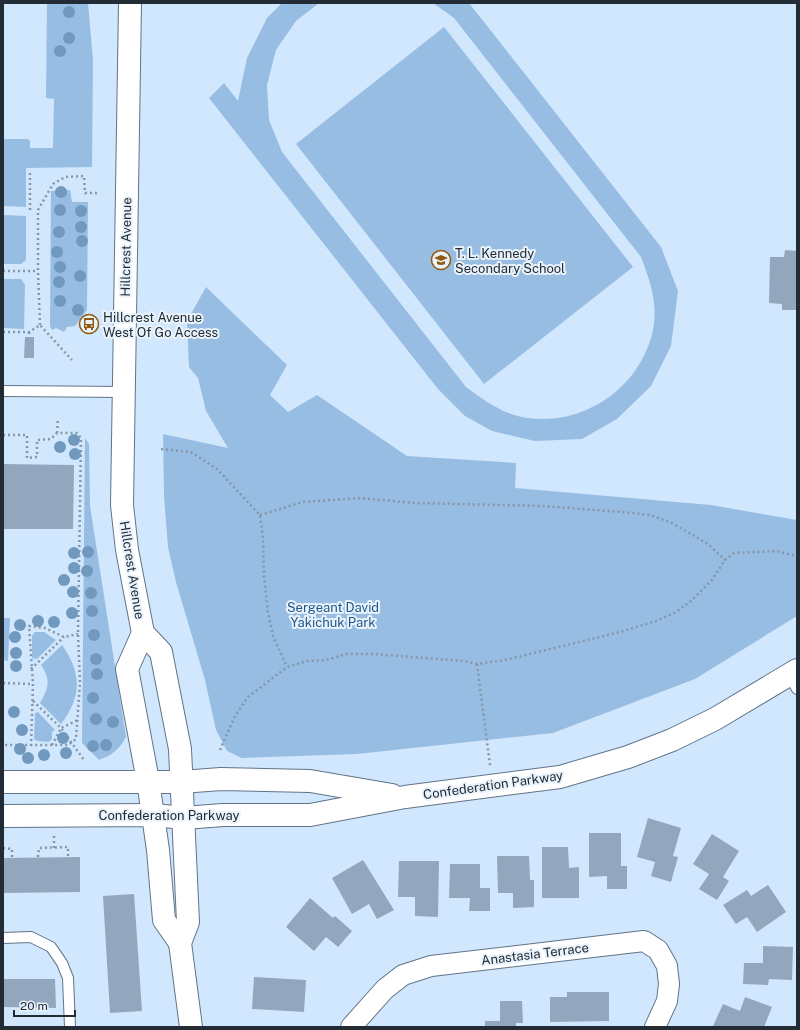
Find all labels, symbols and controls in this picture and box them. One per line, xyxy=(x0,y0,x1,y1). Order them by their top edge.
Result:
street label: Hillcrest Avenue xyxy=(118,197,134,297)
place label: T. L. Kennedy Secondary School xyxy=(455,246,565,276)
school or university icon: T. L. Kennedy Secondary School xyxy=(430,249,452,271)
place label: Hillcrest Avenue West Of Go Access xyxy=(103,310,218,340)
bus stop icon: Hillcrest Avenue West Of Go Access xyxy=(78,313,100,335)
street label: Hillcrest Avenue xyxy=(117,520,147,620)
park label: Sergeant David Yakichuk Park xyxy=(287,600,379,630)
street label: Confederation Parkway xyxy=(422,768,564,802)
street label: Confederation Parkway xyxy=(99,808,240,823)
street label: Anastasia Terrace xyxy=(480,940,590,968)
scale bar xyxy=(14,992,75,1018)
text: 20 m xyxy=(20,999,48,1013)

